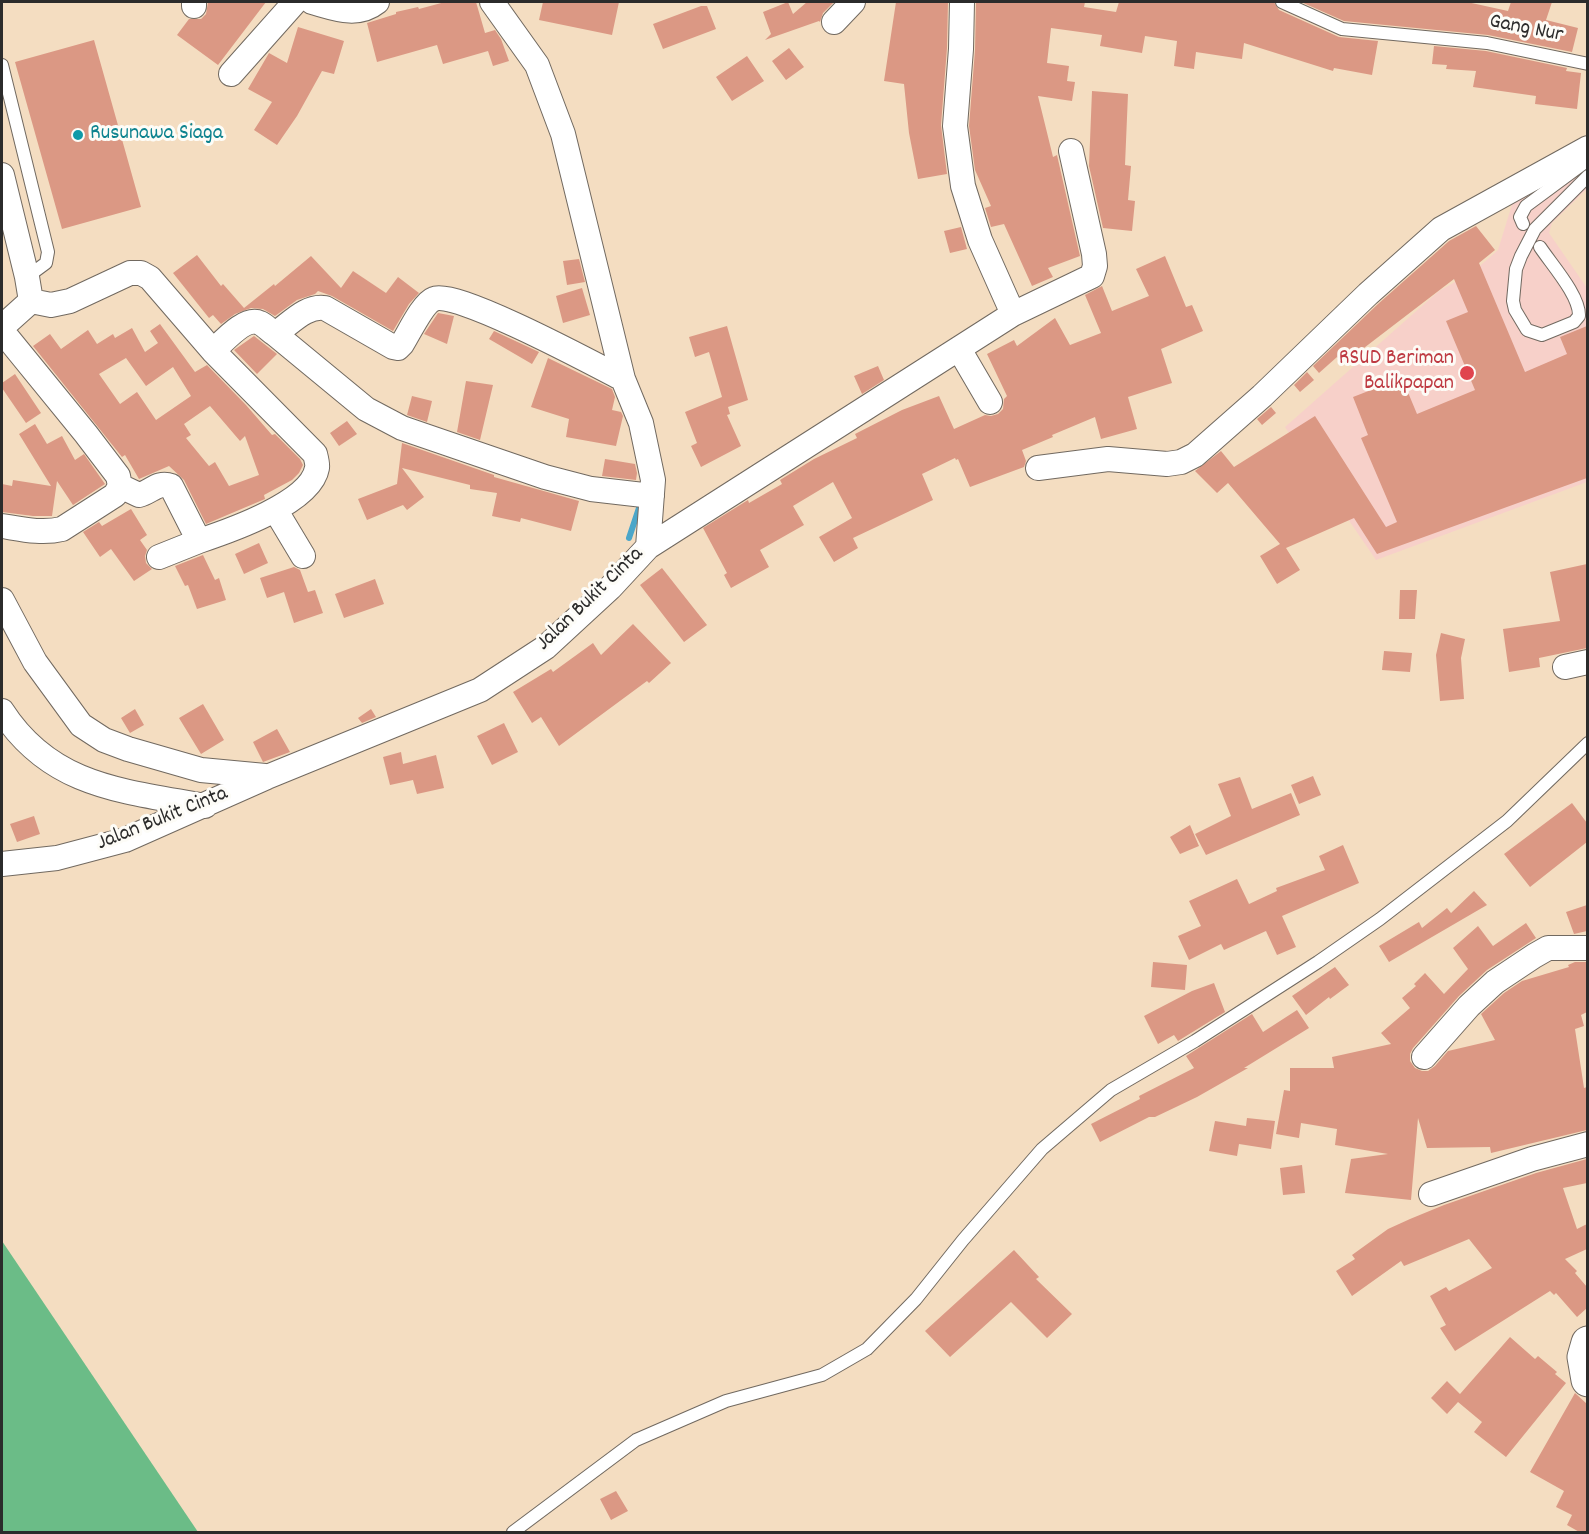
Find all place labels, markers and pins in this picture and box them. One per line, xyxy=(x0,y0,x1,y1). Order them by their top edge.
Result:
place label: Rusunawa Siaga xyxy=(90,122,223,148)
marker: Rusunawa Siaga xyxy=(71,128,85,142)
place label: RSUD Beriman Balikpapan xyxy=(1339,347,1454,398)
marker: RSUD Beriman Balikpapan xyxy=(1458,364,1476,382)

